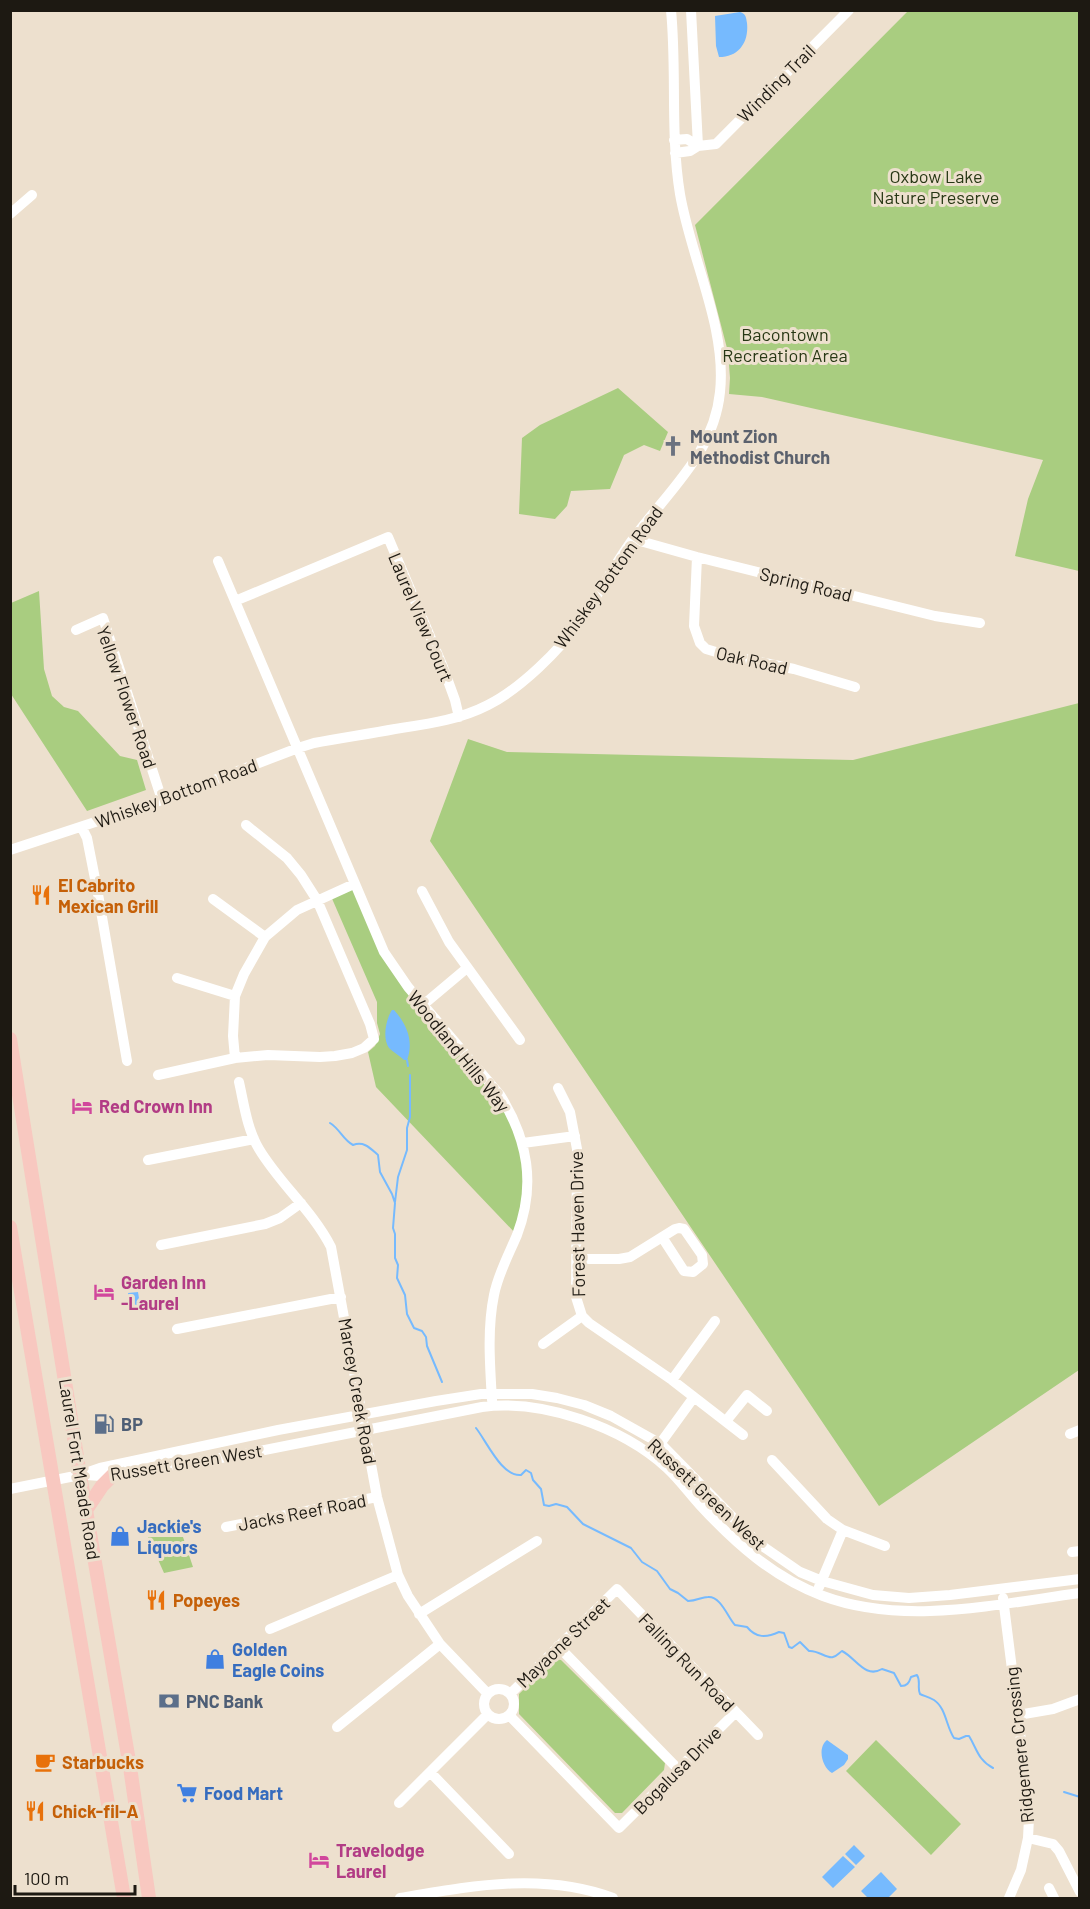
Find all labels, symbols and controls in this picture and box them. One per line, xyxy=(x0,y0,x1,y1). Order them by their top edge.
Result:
street label: Winding Trail xyxy=(732,39,820,127)
park label: Oxbow Lake Nature Preserve xyxy=(873,165,999,208)
park label: Bacontown Recreation Area xyxy=(722,323,848,366)
place label: Mount Zion Methodist Church xyxy=(690,425,830,468)
church icon: Mount Zion Methodist Church xyxy=(661,434,685,458)
street label: Whiskey Bottom Road xyxy=(549,502,667,652)
street label: Laurel View Court xyxy=(384,549,458,685)
street label: Spring Road xyxy=(758,562,854,606)
street label: Yellow Flower Road xyxy=(92,623,162,771)
street label: Oak Road xyxy=(714,641,790,679)
street label: Whiskey Bottom Road xyxy=(92,753,260,833)
place label: El Cabrito Mexican Grill xyxy=(58,874,158,917)
restaurant icon: El Cabrito Mexican Grill xyxy=(29,883,53,907)
street label: Woodland Hills Way xyxy=(403,986,515,1116)
hotel icon: Red Crown Inn xyxy=(70,1094,94,1118)
place label: Red Crown Inn xyxy=(99,1095,213,1117)
street label: Forest Haven Drive xyxy=(565,1151,589,1297)
place label: Garden Inn -Laurel xyxy=(121,1271,206,1314)
hotel icon: Garden Inn -Laurel xyxy=(92,1280,116,1304)
street label: Marcey Creek Road xyxy=(334,1316,382,1466)
street label: Laurel Fort Meade Road xyxy=(55,1377,105,1561)
fuel station icon: BP xyxy=(92,1412,116,1436)
place label: BP xyxy=(121,1413,143,1435)
street label: Russett Green West xyxy=(643,1434,771,1554)
street label: Russett Green West xyxy=(109,1439,263,1485)
street label: Jacks Reef Road xyxy=(236,1489,368,1535)
place label: Jackie's Liquors xyxy=(137,1515,202,1558)
shop icon: Jackie's Liquors xyxy=(108,1524,132,1548)
restaurant icon: Popeyes xyxy=(144,1588,168,1612)
place label: Popeyes xyxy=(173,1589,240,1611)
street label: Mayaone Street xyxy=(512,1592,614,1692)
street label: Falling Run Road xyxy=(634,1608,740,1716)
place label: Golden Eagle Coins xyxy=(232,1638,324,1681)
shop icon: Golden Eagle Coins xyxy=(203,1647,227,1671)
street label: Ridgemere Crossing xyxy=(1000,1666,1038,1824)
bank icon: PNC Bank xyxy=(157,1689,181,1713)
place label: PNC Bank xyxy=(186,1690,264,1712)
street label: Bogalusa Drive xyxy=(628,1721,726,1819)
cafe icon: Starbucks xyxy=(33,1750,57,1774)
place label: Starbucks xyxy=(62,1751,144,1773)
supermarket icon: Food Mart xyxy=(175,1781,199,1805)
place label: Food Mart xyxy=(204,1782,283,1804)
restaurant icon: Chick-fil-A xyxy=(23,1799,47,1823)
place label: Chick-fil-A xyxy=(52,1800,139,1822)
place label: Travelodge Laurel xyxy=(336,1839,425,1882)
hotel icon: Travelodge Laurel xyxy=(307,1848,331,1872)
scale bar xyxy=(15,1858,135,1896)
text: 100 m xyxy=(24,1867,69,1889)

